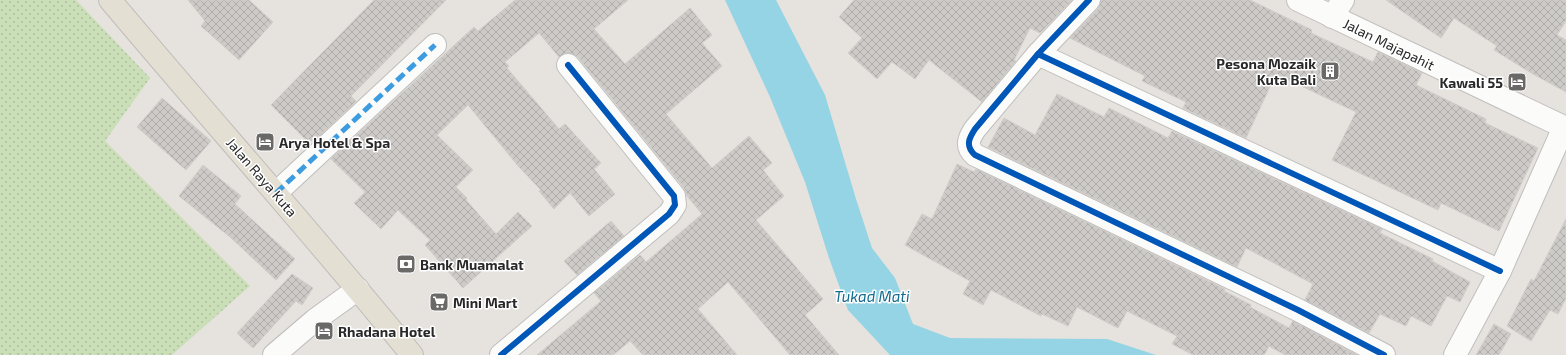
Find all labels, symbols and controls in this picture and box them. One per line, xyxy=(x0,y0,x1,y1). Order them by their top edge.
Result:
street label: Jalan Majapahit xyxy=(1341,15,1437,73)
place label: Pesona Mozaik Kuta Bali xyxy=(1216,55,1316,88)
building icon: Pesona Mozaik Kuta Bali xyxy=(1319,60,1341,82)
hotel icon: Kawali 55 xyxy=(1506,71,1528,93)
place label: Kawali 55 xyxy=(1439,74,1503,91)
hotel icon: Arya Hotel & Spa xyxy=(254,131,276,153)
street label: Jalan Raya Kuta xyxy=(223,134,301,220)
place label: Arya Hotel & Spa xyxy=(279,134,390,151)
bank icon: Bank Muamalat xyxy=(395,253,417,275)
place label: Bank Muamalat xyxy=(420,256,524,273)
water label: Tukad Mati xyxy=(834,287,910,305)
supermarket icon: Mini Mart xyxy=(428,291,450,313)
place label: Mini Mart xyxy=(453,294,518,311)
hotel icon: Rhadana Hotel xyxy=(313,320,335,342)
place label: Rhadana Hotel xyxy=(338,323,436,340)

